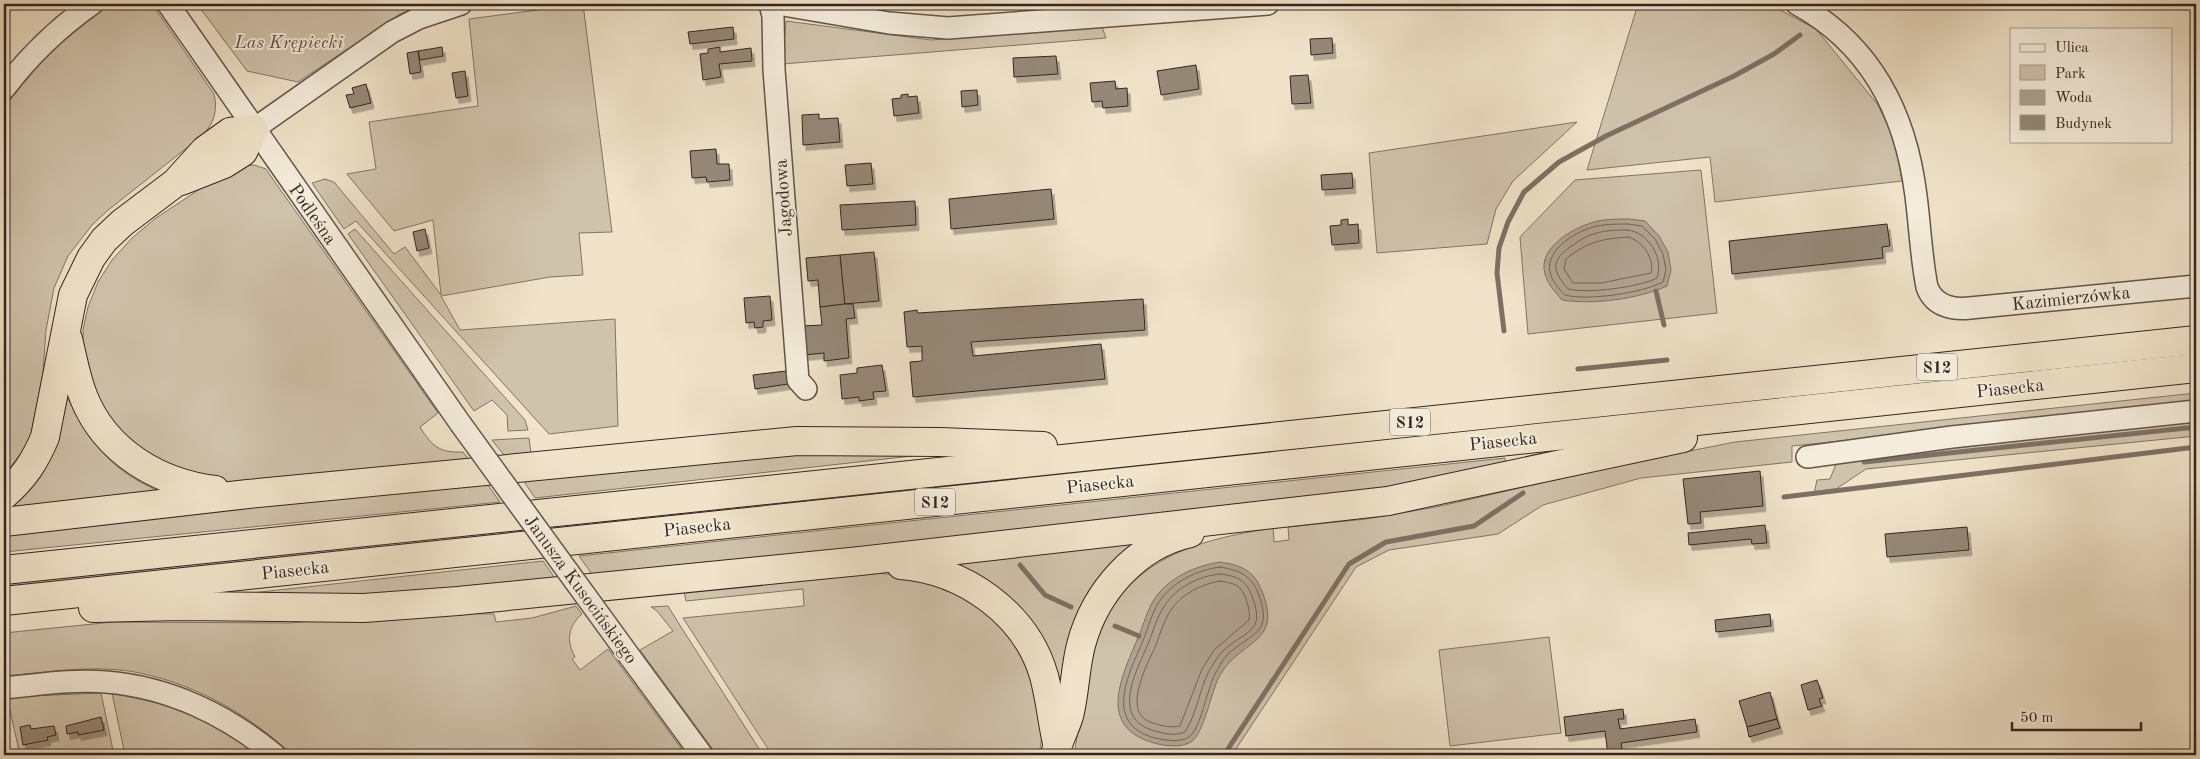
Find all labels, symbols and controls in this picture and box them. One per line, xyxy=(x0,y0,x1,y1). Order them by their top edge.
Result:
legend xyxy=(2010,28,2172,142)
park label: Las Krępiecki xyxy=(234,34,343,52)
text: Ulica xyxy=(2055,41,2089,56)
text: Park xyxy=(2055,67,2086,82)
text: Woda xyxy=(2055,91,2093,106)
text: Budynek xyxy=(2055,117,2112,132)
street label: Jagodowa xyxy=(772,159,796,237)
street label: Podleśna xyxy=(285,181,339,248)
street label: Kazimierzówka xyxy=(2011,284,2131,314)
road number: S12 xyxy=(1917,354,1957,381)
street label: Piasecka xyxy=(1975,376,2045,402)
road number: S12 xyxy=(1390,408,1430,436)
street label: Piasecka xyxy=(1468,429,1538,455)
street label: Piasecka xyxy=(1065,472,1135,498)
road number: S12 xyxy=(915,488,955,516)
street label: Janusza Kusocińskiego xyxy=(520,512,640,667)
street label: Piasecka xyxy=(662,515,732,541)
street label: Piasecka xyxy=(260,558,330,584)
scale bar xyxy=(2012,699,2141,731)
text: 50 m xyxy=(2020,711,2054,726)

